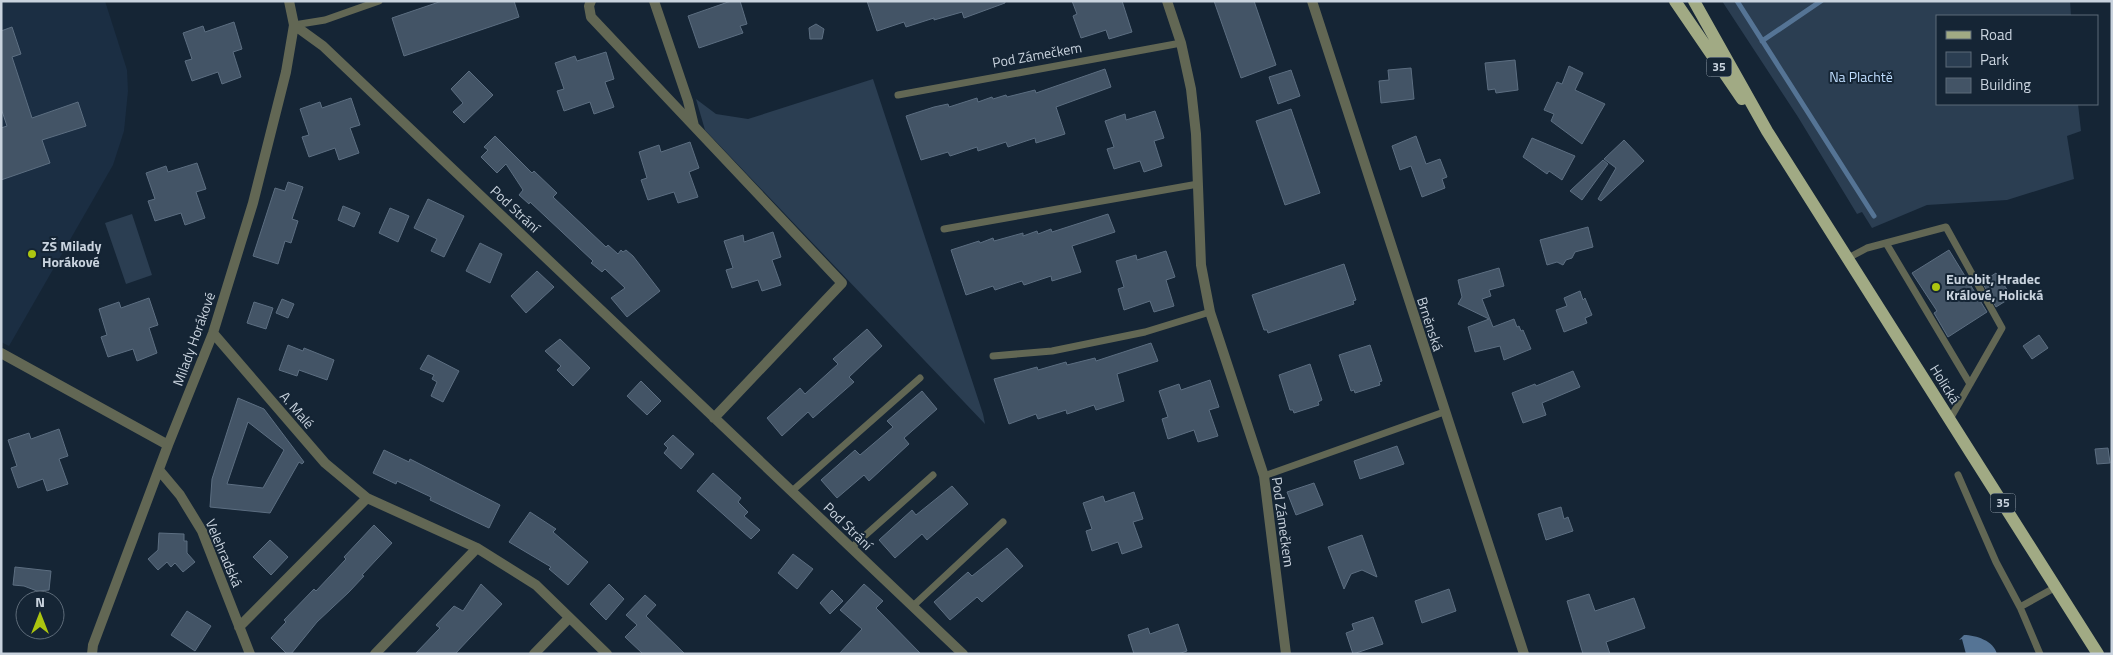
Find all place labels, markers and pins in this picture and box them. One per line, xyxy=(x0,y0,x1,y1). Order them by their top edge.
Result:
place label: ZŠ Milady Horákové xyxy=(42,235,101,272)
marker: ZŠ Milady Horákové xyxy=(26,248,38,260)
place label: Eurobit, Hradec Králové, Holická xyxy=(1946,268,2043,305)
marker: Eurobit, Hradec Králové, Holická xyxy=(1930,281,1942,293)

